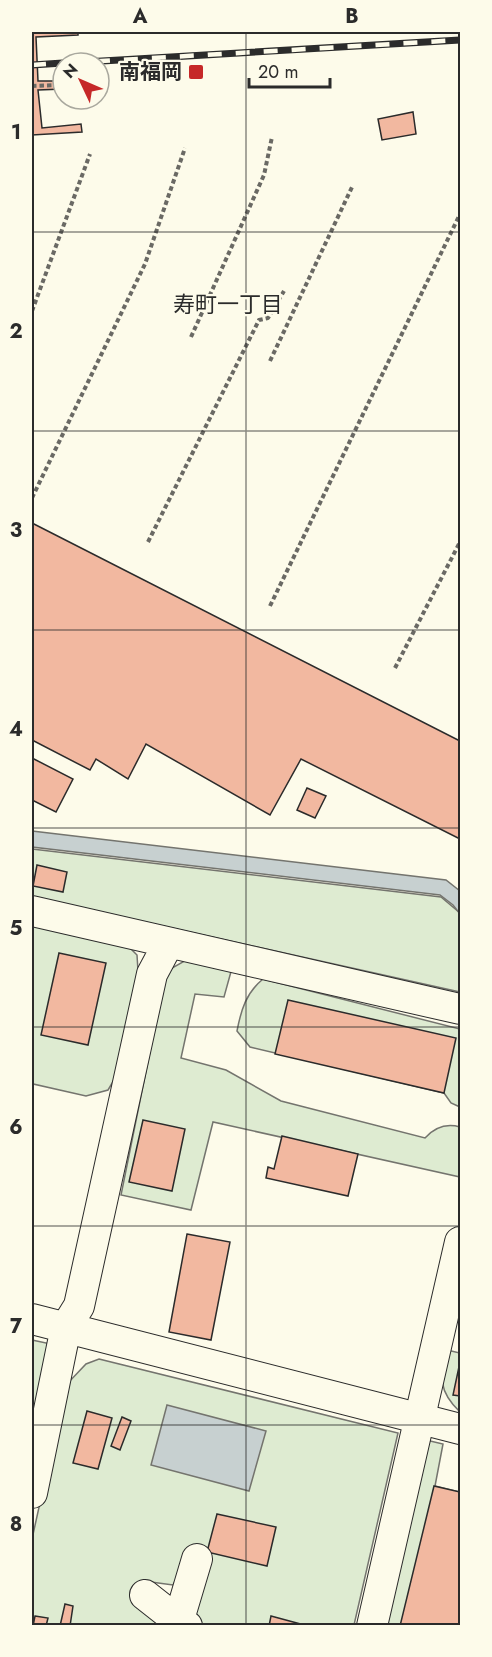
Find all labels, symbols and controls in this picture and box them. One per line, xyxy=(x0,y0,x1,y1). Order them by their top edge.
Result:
text: A xyxy=(132,2,148,31)
text: B xyxy=(345,2,359,31)
north arrow xyxy=(51,51,111,111)
scale bar xyxy=(249,51,330,89)
place label: 南福岡 xyxy=(119,57,182,87)
text: N xyxy=(58,58,83,83)
text: 20 m xyxy=(258,59,298,85)
marker: 南福岡 xyxy=(187,63,205,81)
text: 1 xyxy=(11,118,21,147)
district label: 寿町一丁目 xyxy=(173,288,283,320)
text: 2 xyxy=(9,317,23,346)
text: 3 xyxy=(10,516,22,545)
text: 4 xyxy=(9,715,23,744)
text: 5 xyxy=(10,914,23,943)
text: 6 xyxy=(9,1113,23,1142)
text: 7 xyxy=(10,1312,23,1341)
text: 8 xyxy=(10,1510,22,1539)

